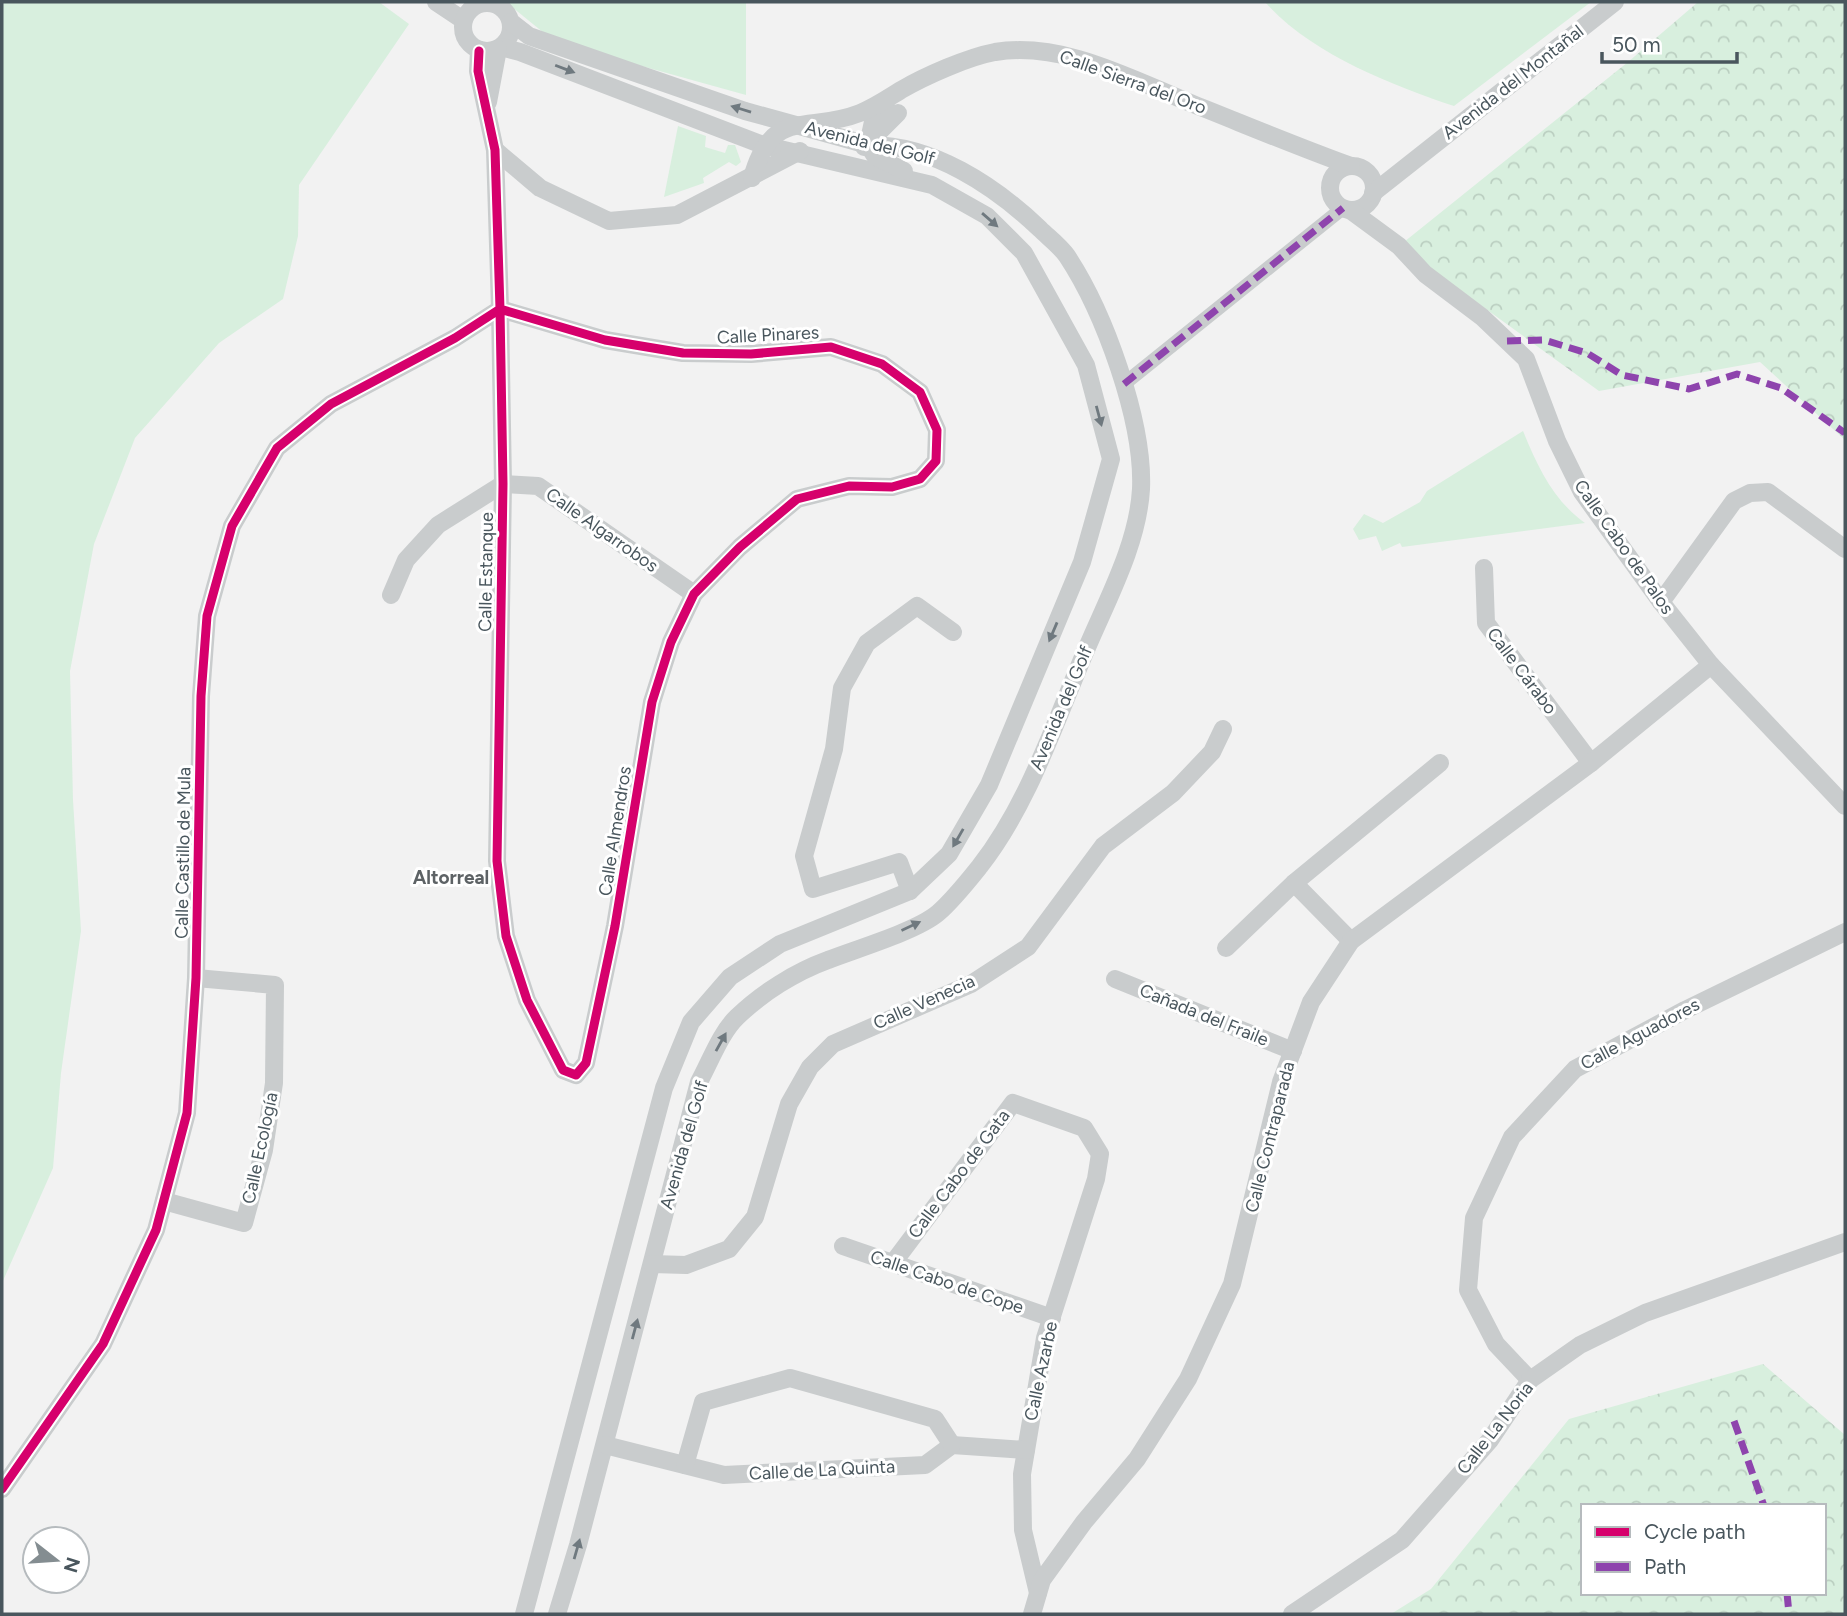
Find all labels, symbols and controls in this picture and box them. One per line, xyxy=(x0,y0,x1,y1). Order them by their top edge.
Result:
street label: Avenida del Montañal xyxy=(1438,20,1588,144)
scale bar xyxy=(1602,21,1737,65)
text: 50 m xyxy=(1612,32,1661,57)
street label: Calle Sierra del Oro xyxy=(1057,45,1209,119)
one-way arrow xyxy=(555,64,576,75)
one-way arrow xyxy=(730,103,751,114)
street label: Avenida del Golf xyxy=(803,116,937,170)
one-way arrow xyxy=(981,213,999,228)
street label: Calle Pinares xyxy=(716,321,820,349)
one-way arrow xyxy=(1095,405,1105,426)
street label: Calle Cabo de Palos xyxy=(1569,476,1679,618)
street label: Calle Algarrobos xyxy=(542,483,662,577)
street label: Calle Estanque xyxy=(474,512,498,632)
one-way arrow xyxy=(1047,621,1058,642)
street label: Calle Cárabo xyxy=(1482,623,1562,719)
street label: Avenida del Golf xyxy=(1025,642,1097,773)
street label: Calle Almendros xyxy=(594,765,636,897)
street label: Calle Castillo de Mula xyxy=(171,767,195,939)
one-way arrow xyxy=(952,828,964,847)
district label: Altorreal xyxy=(413,866,489,889)
one-way arrow xyxy=(901,921,921,932)
street label: Calle Venecia xyxy=(870,970,978,1034)
street label: Cañada del Fraile xyxy=(1136,979,1272,1051)
street label: Calle Aguadores xyxy=(1577,993,1703,1075)
one-way arrow xyxy=(715,1032,727,1052)
street label: Calle Contraparada xyxy=(1241,1059,1299,1215)
street label: Avenida del Golf xyxy=(655,1078,713,1212)
street label: Calle Ecología xyxy=(237,1090,283,1206)
street label: Calle Cabo de Gata xyxy=(903,1105,1015,1243)
street label: Calle Cabo de Cope xyxy=(867,1245,1027,1319)
one-way arrow xyxy=(630,1318,641,1340)
street label: Calle Azarbe xyxy=(1020,1319,1062,1423)
street label: Calle La Noria xyxy=(1452,1377,1538,1479)
street label: Calle de La Quinta xyxy=(748,1455,896,1485)
legend xyxy=(1581,1504,1826,1595)
text: Cycle path xyxy=(1644,1519,1745,1544)
north arrow xyxy=(21,1525,91,1595)
one-way arrow xyxy=(572,1538,583,1560)
text: N xyxy=(59,1554,85,1575)
text: Path xyxy=(1644,1554,1686,1579)

